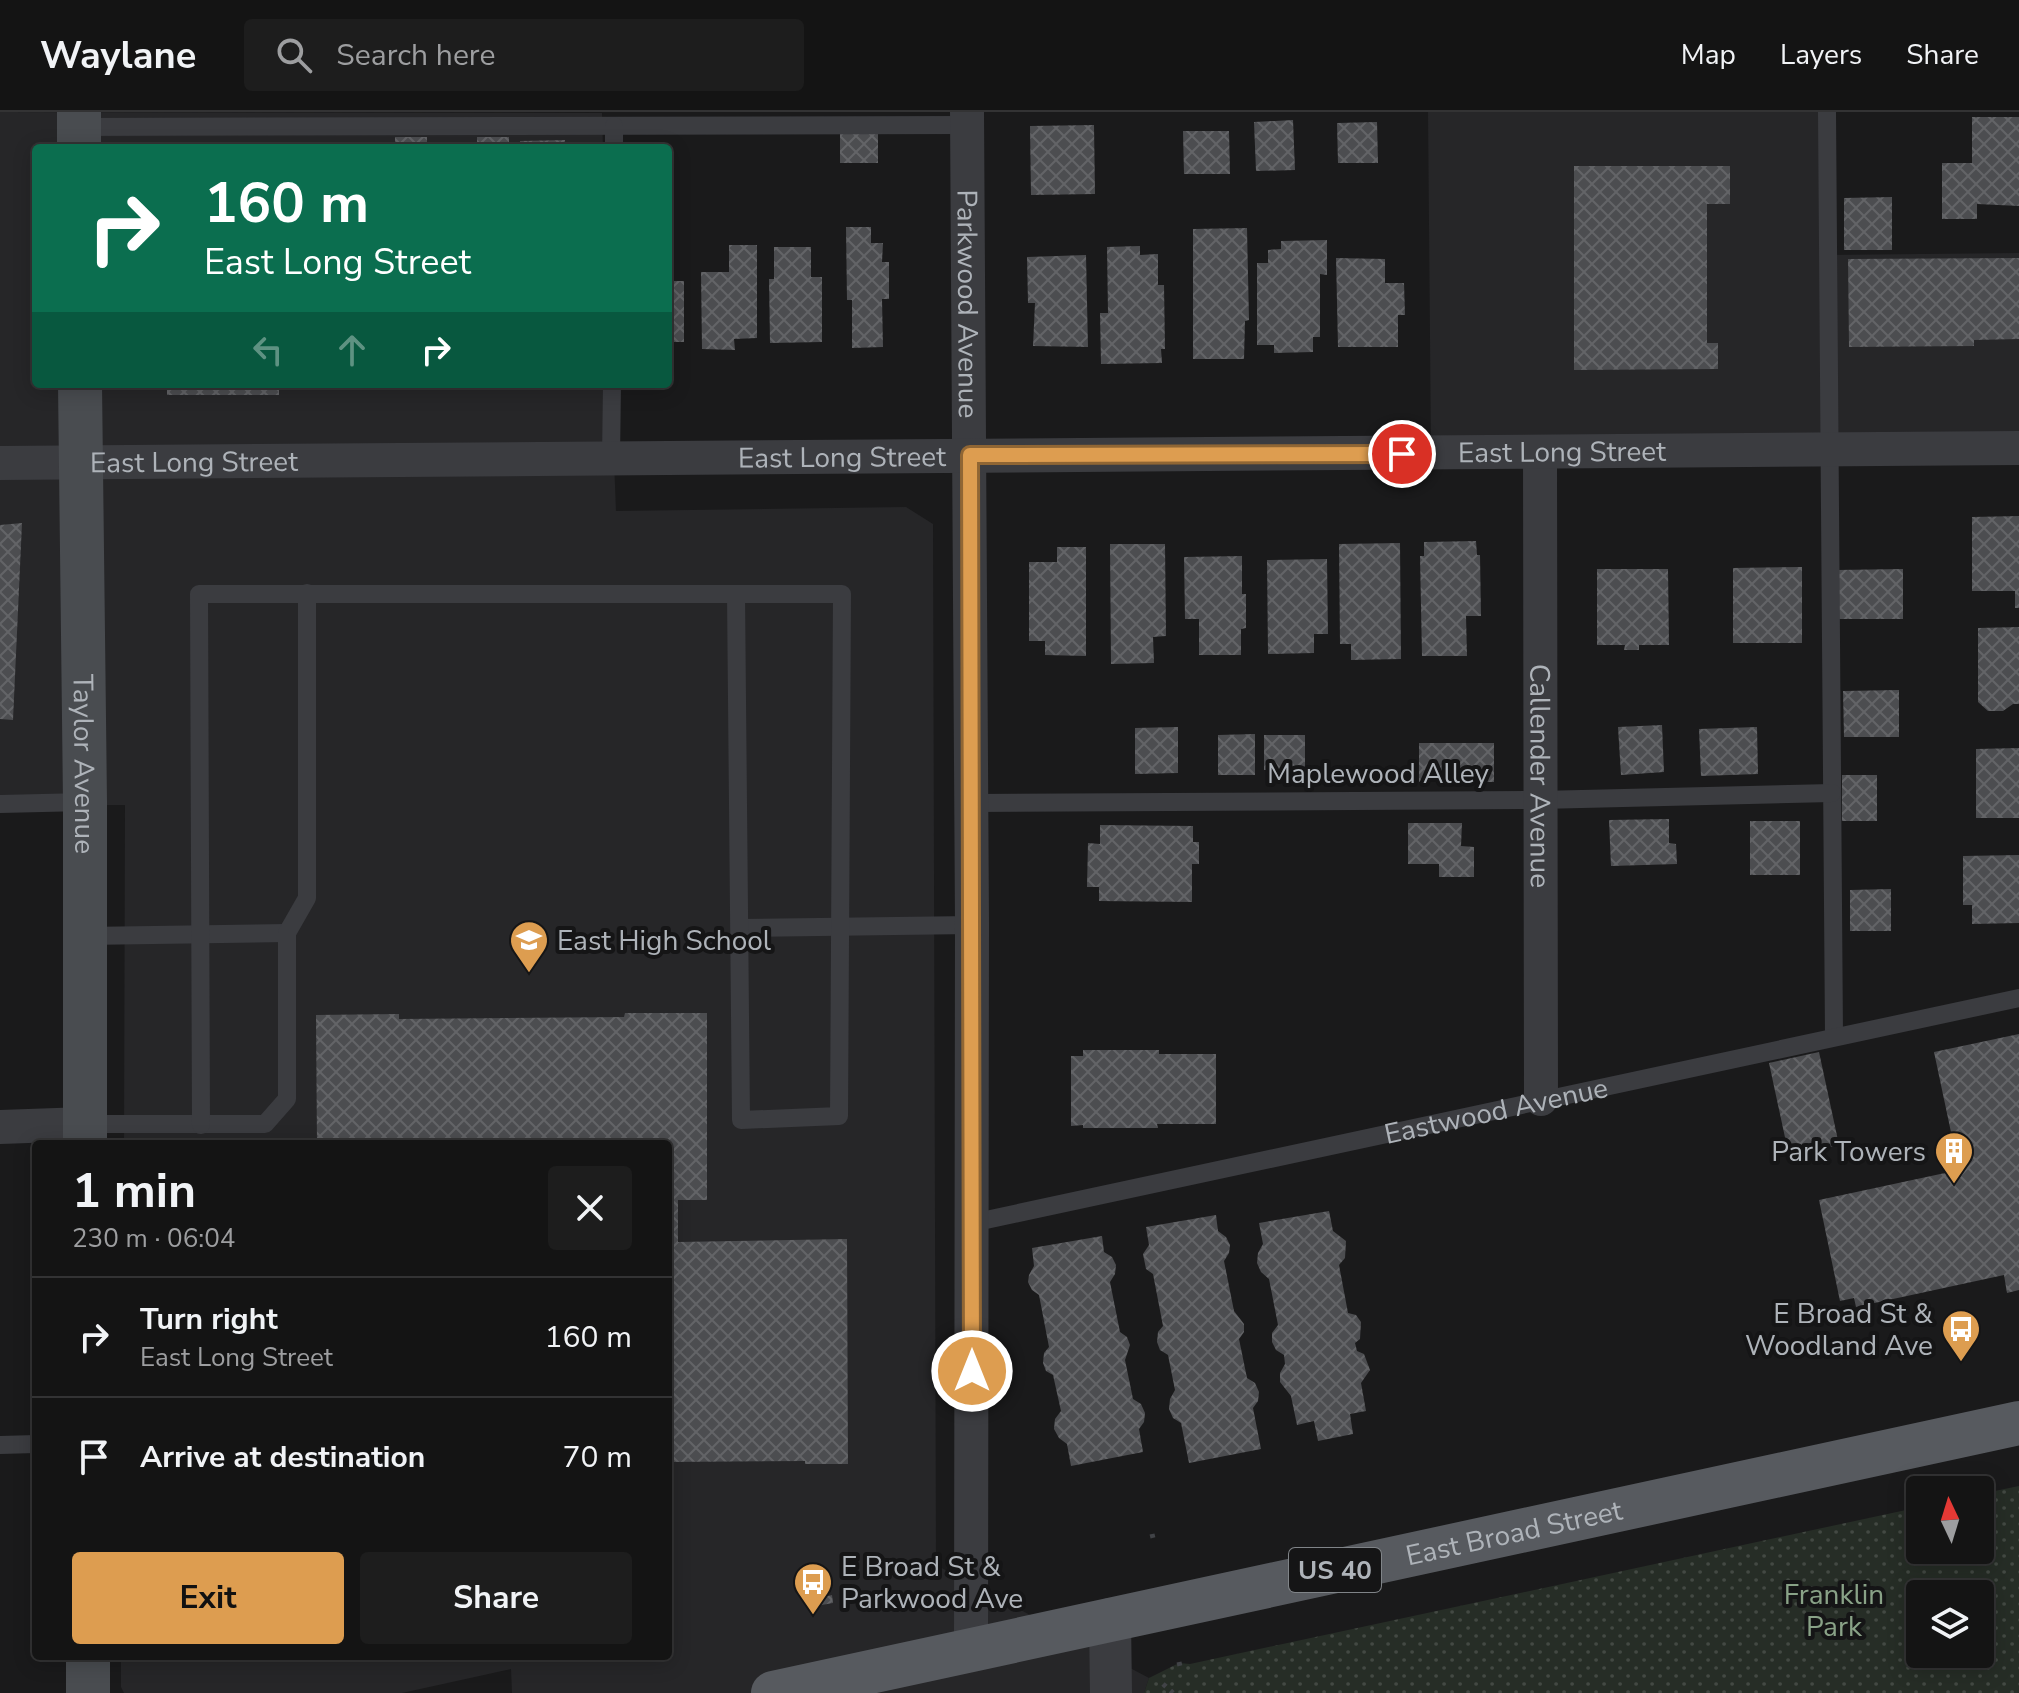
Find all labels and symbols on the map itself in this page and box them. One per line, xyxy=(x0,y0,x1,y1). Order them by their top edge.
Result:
street label: Parkwood Avenue xyxy=(947,189,987,419)
pin xyxy=(1368,420,1436,488)
street label: East Long Street xyxy=(1458,433,1666,472)
street label: East Long Street xyxy=(738,438,946,478)
street label: East Long Street xyxy=(90,443,298,482)
street label: Callender Avenue xyxy=(1520,664,1559,888)
street label: Taylor Avenue xyxy=(63,674,103,854)
street label: Maplewood Alley xyxy=(1267,755,1490,793)
school or university icon: East High School xyxy=(508,919,550,974)
place label: East High School xyxy=(557,922,772,960)
street label: Eastwood Avenue xyxy=(1381,1069,1612,1154)
building icon: Park Towers xyxy=(1933,1130,1975,1185)
place label: Park Towers xyxy=(1771,1133,1926,1171)
place label: E Broad St & Woodland Ave xyxy=(1745,1295,1934,1365)
bus stop icon: E Broad St & Woodland Ave xyxy=(1940,1308,1982,1363)
position arrow xyxy=(930,1329,1014,1413)
north arrow xyxy=(1906,1476,1994,1564)
street label: East Broad Street xyxy=(1402,1491,1626,1575)
place label: E Broad St & Parkwood Ave xyxy=(841,1548,1023,1618)
road number: US 40 xyxy=(1289,1548,1381,1592)
bus stop icon: E Broad St & Parkwood Ave xyxy=(792,1561,834,1616)
park label: Franklin Park xyxy=(1784,1576,1884,1646)

